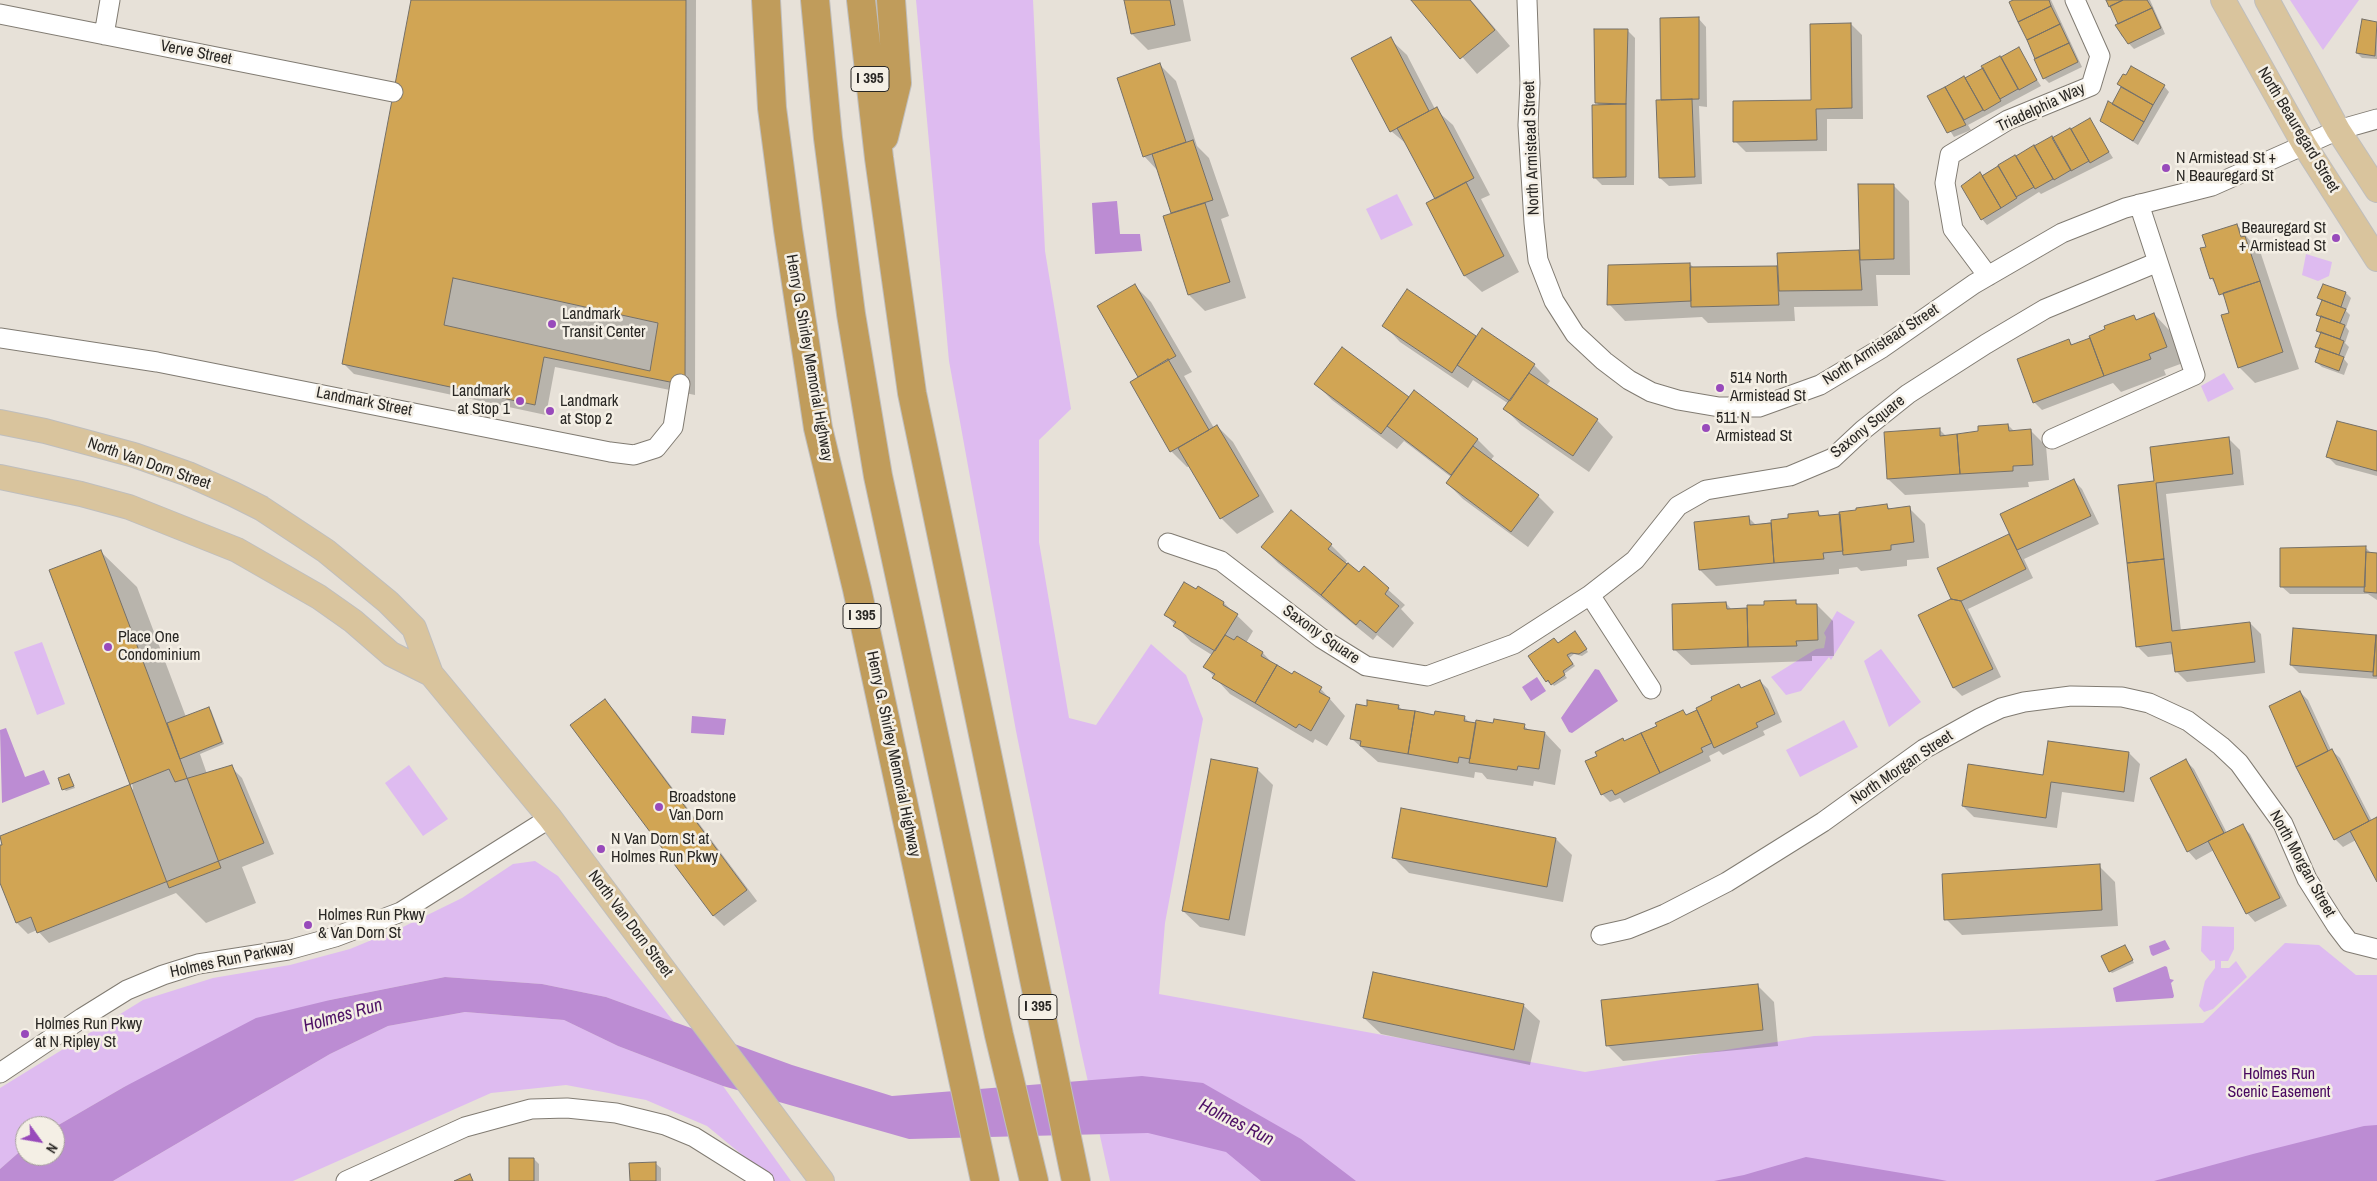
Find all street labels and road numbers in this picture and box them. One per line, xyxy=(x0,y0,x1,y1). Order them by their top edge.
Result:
street label: Verve Street xyxy=(159,37,233,69)
street label: North Beauregard Street xyxy=(2253,64,2343,196)
road number: I 395 xyxy=(851,66,889,92)
street label: Triadelphia Way xyxy=(1994,79,2088,137)
street label: North Armistead Street xyxy=(1520,81,1544,215)
street label: Henry G. Shirley Memorial Highway xyxy=(781,253,837,463)
street label: North Armistead Street xyxy=(1820,300,1942,390)
street label: Landmark Street xyxy=(315,383,413,421)
street label: Saxony Square xyxy=(1827,391,1909,463)
street label: North Van Dorn Street xyxy=(85,434,213,494)
street label: Saxony Square xyxy=(1279,601,1363,669)
road number: I 395 xyxy=(843,604,881,628)
street label: Henry G. Shirley Memorial Highway xyxy=(862,649,924,859)
street label: North Morgan Street xyxy=(1847,727,1957,809)
street label: North Morgan Street xyxy=(2265,807,2339,921)
street label: North Van Dorn Street xyxy=(584,867,676,981)
street label: Holmes Run Parkway xyxy=(168,937,296,983)
road number: I 395 xyxy=(1019,994,1057,1020)

